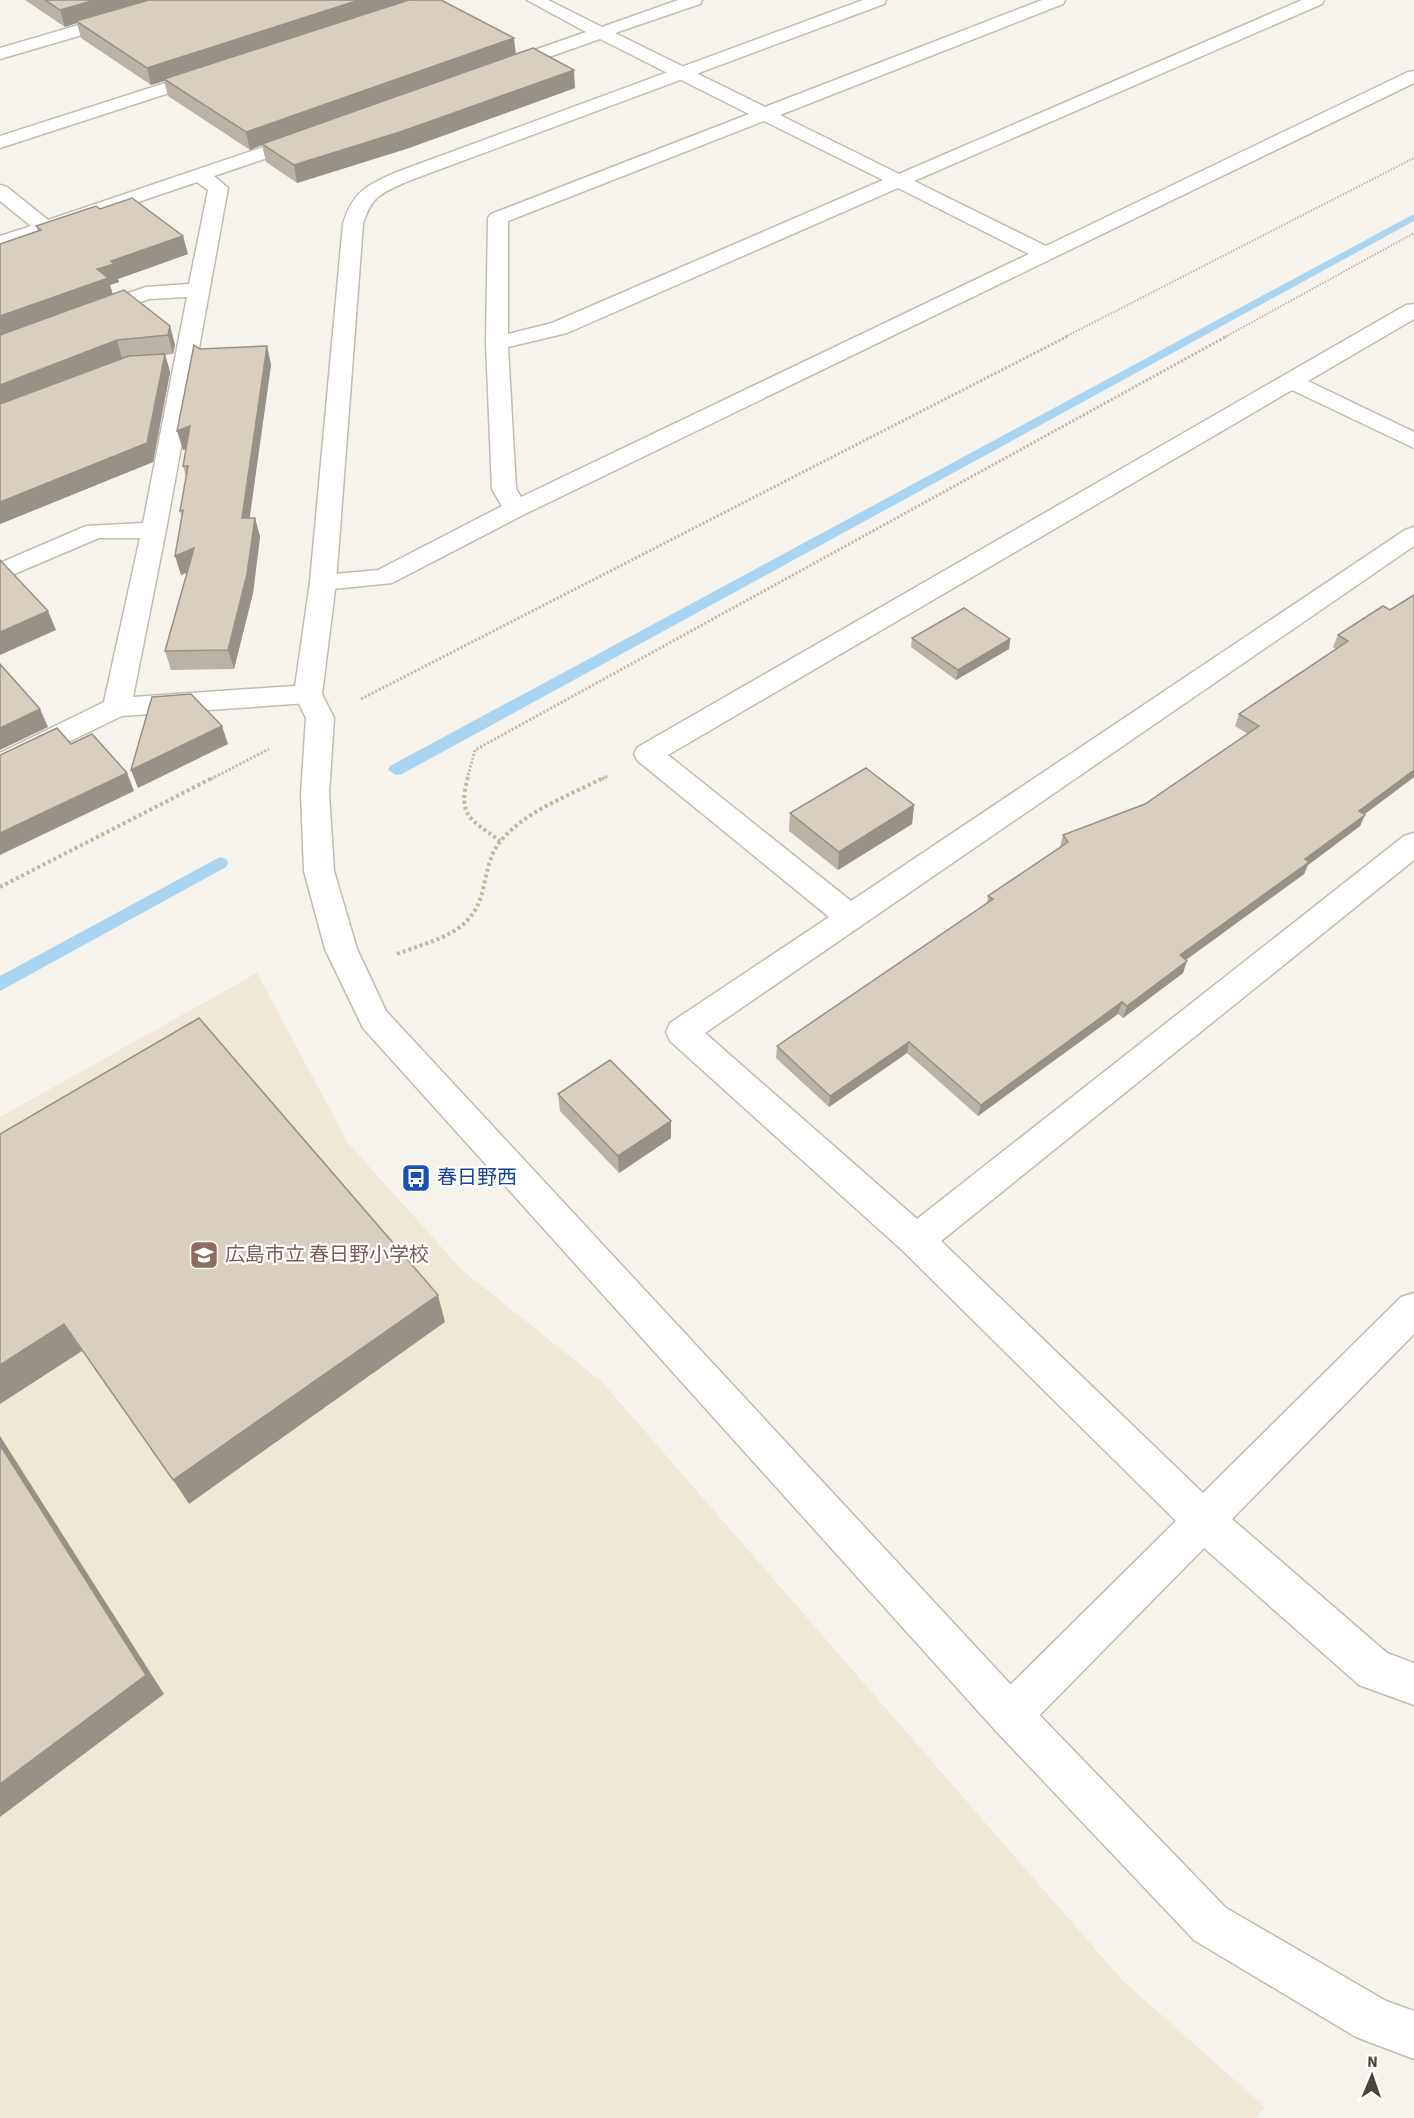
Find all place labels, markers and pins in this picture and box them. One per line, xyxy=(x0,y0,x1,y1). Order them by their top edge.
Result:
bus stop icon: 春日野西 xyxy=(400,1162,432,1194)
place label: 春日野西 xyxy=(437,1164,517,1192)
school or university icon: 広島市立 春日野小学校 xyxy=(188,1239,220,1271)
place label: 広島市立 春日野小学校 xyxy=(225,1241,429,1269)

